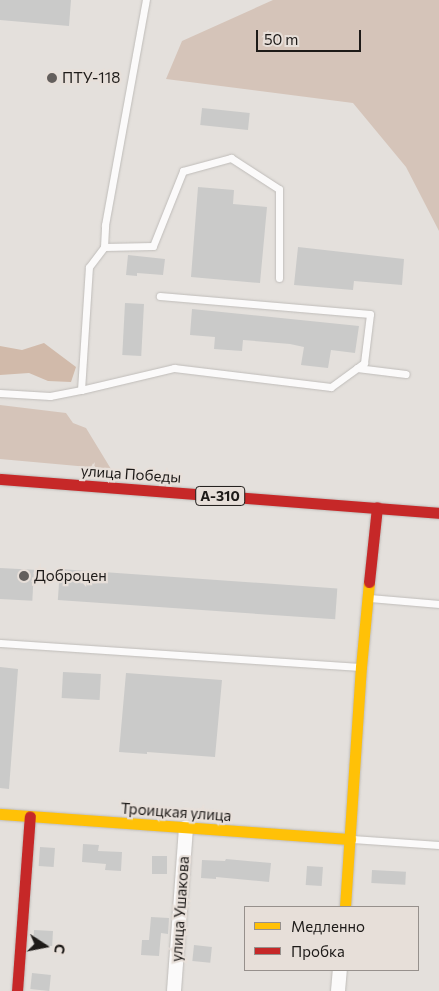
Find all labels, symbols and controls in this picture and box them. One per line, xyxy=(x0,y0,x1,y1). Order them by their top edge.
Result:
scale bar xyxy=(259,20,364,52)
text: 50 m xyxy=(264,30,298,48)
place label: ПТУ-118 xyxy=(62,69,120,87)
marker: ПТУ-118 xyxy=(46,72,58,84)
street label: улица Победы xyxy=(80,462,182,486)
road number: А-310 xyxy=(195,484,245,508)
place label: Доброцен xyxy=(34,567,107,585)
marker: Доброцен xyxy=(18,570,30,582)
street label: Троицкая улица xyxy=(120,799,232,825)
street label: улица Ушакова xyxy=(167,856,193,962)
legend xyxy=(244,906,419,971)
text: Медленно xyxy=(291,917,365,935)
north arrow xyxy=(20,921,70,971)
text: Пробка xyxy=(291,942,345,960)
text: С xyxy=(51,943,69,955)

